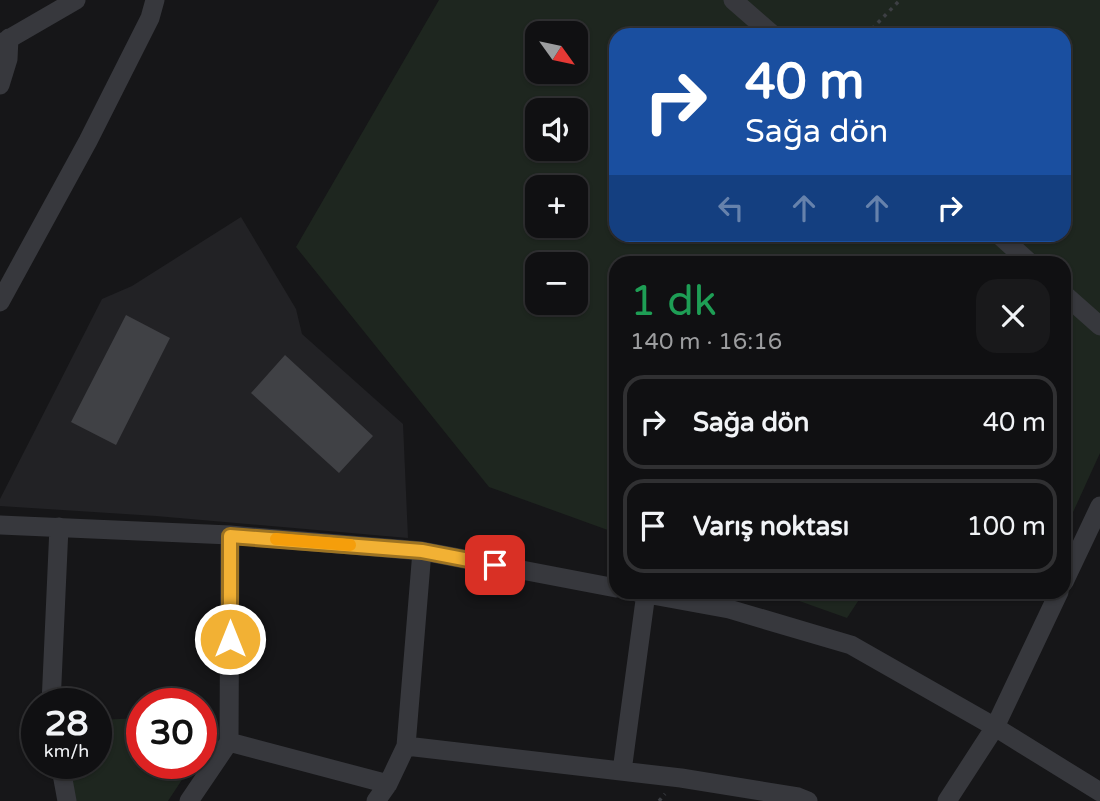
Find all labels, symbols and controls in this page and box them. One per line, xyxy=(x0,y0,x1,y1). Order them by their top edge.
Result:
north arrow xyxy=(525,21,588,84)
map controls xyxy=(525,21,588,315)
text: 40 m xyxy=(745,53,864,112)
icon: right xyxy=(630,56,721,147)
button: sound xyxy=(525,98,588,161)
text: Sağa dön xyxy=(745,113,888,151)
button: + xyxy=(525,175,588,238)
icon: left xyxy=(712,189,750,227)
icon: ahead xyxy=(785,189,823,227)
icon: ahead xyxy=(858,189,896,227)
icon: right xyxy=(931,189,969,227)
button: − xyxy=(525,252,588,315)
text: 1 dk xyxy=(630,276,717,327)
button: close xyxy=(976,279,1050,353)
text: 140 m · 16:16 xyxy=(630,328,782,356)
icon: right xyxy=(634,403,672,441)
text: Sağa dön xyxy=(693,407,809,438)
text: 40 m xyxy=(983,407,1046,438)
icon: arrive xyxy=(634,507,672,545)
text: Varış noktası xyxy=(693,511,849,542)
text: 100 m xyxy=(966,511,1046,542)
pin xyxy=(465,535,525,595)
icon: arrive xyxy=(476,546,514,584)
position arrow xyxy=(193,602,267,676)
speed limit sign: 30 xyxy=(126,688,217,779)
text: 28 xyxy=(45,703,88,745)
text: km/h xyxy=(44,740,89,762)

